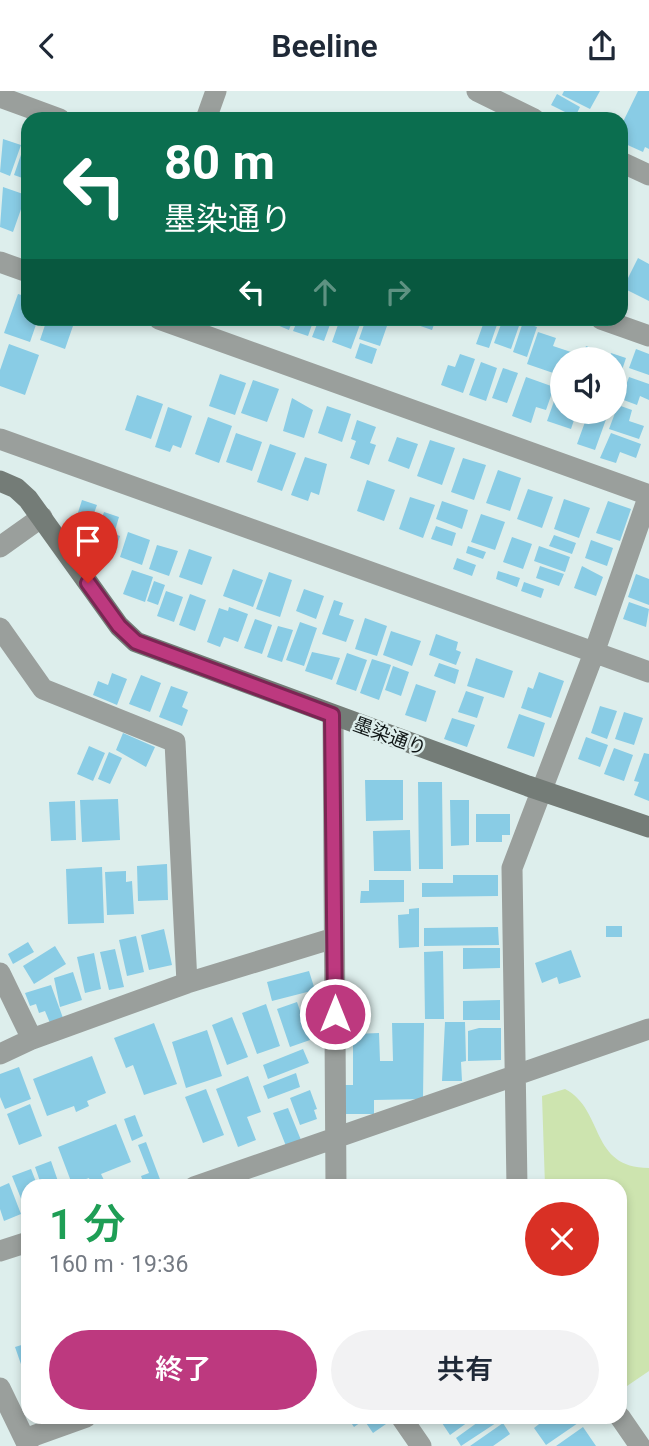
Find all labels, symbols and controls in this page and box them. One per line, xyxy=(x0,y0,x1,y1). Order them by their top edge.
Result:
icon: back xyxy=(28,27,66,65)
text: Beeline xyxy=(271,27,378,65)
icon: share xyxy=(583,27,621,65)
text: 80 m xyxy=(164,134,275,191)
icon: left xyxy=(49,140,140,231)
text: 墨染通り xyxy=(164,200,292,238)
icon: left xyxy=(233,273,271,311)
icon: ahead xyxy=(306,273,344,311)
icon: right xyxy=(379,273,417,311)
map controls xyxy=(550,347,627,424)
button: sound xyxy=(550,347,627,424)
pin xyxy=(58,511,118,583)
icon: arrive xyxy=(69,522,107,560)
street label: 墨染通り xyxy=(350,713,429,760)
position arrow xyxy=(298,977,372,1051)
text: 1 分 xyxy=(49,1200,125,1249)
button: close xyxy=(525,1202,599,1276)
text: 160 m · 19:36 xyxy=(49,1251,188,1278)
button: 終了 xyxy=(49,1330,317,1410)
button: 共有 xyxy=(331,1330,599,1410)

